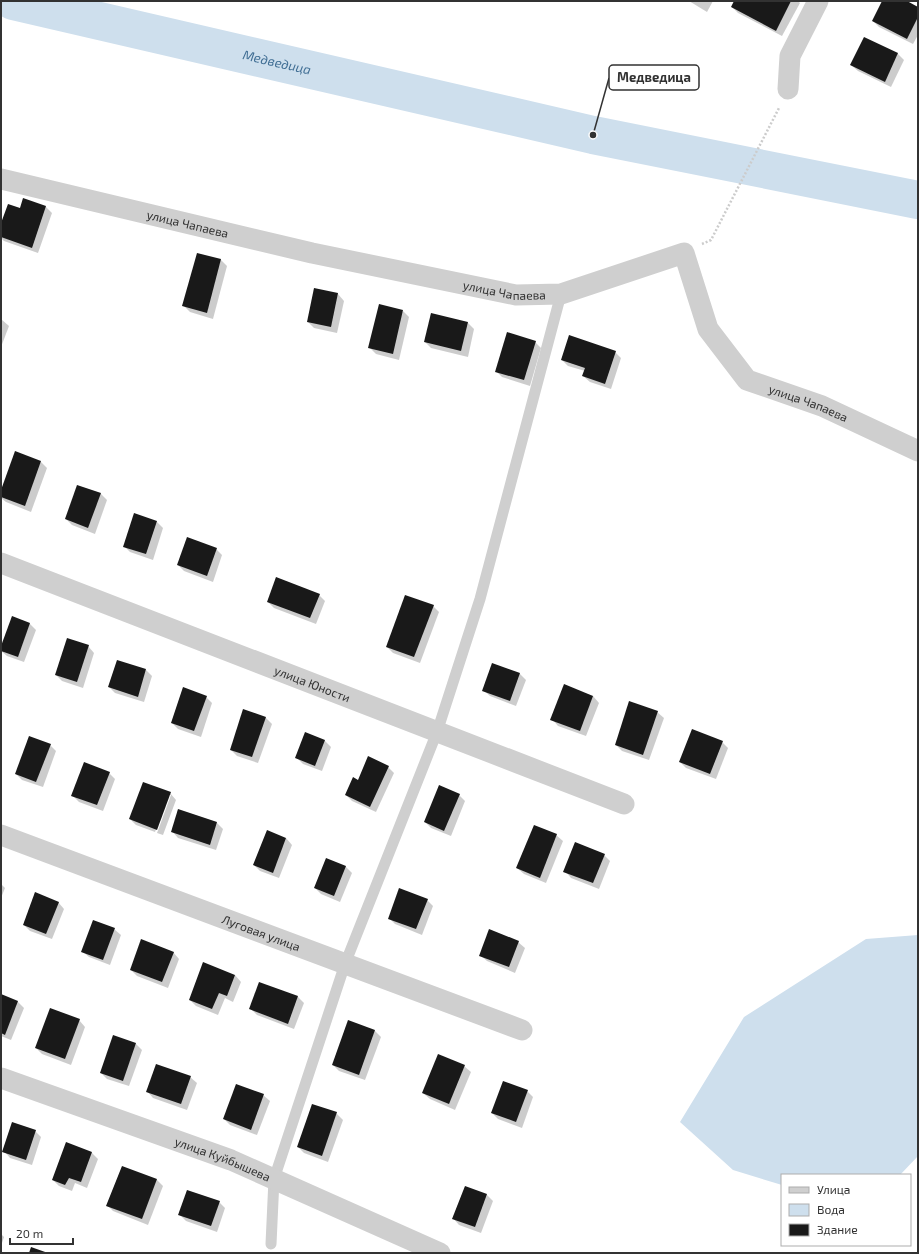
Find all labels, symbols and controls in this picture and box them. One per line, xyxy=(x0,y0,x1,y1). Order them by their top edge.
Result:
water label: Медведица xyxy=(241,46,313,78)
callout: Медведица xyxy=(609,65,699,90)
text: Медведица xyxy=(617,69,691,85)
street label: улица Чапаева xyxy=(145,207,230,240)
street label: улица Чапаева xyxy=(462,277,546,302)
street label: улица Чапаева xyxy=(767,381,850,424)
street label: улица Юности xyxy=(272,663,352,704)
street label: Луговая улица xyxy=(220,911,302,953)
street label: улица Куйбышева xyxy=(173,1134,273,1184)
legend xyxy=(781,1174,911,1246)
text: Улица xyxy=(817,1182,850,1196)
text: Вода xyxy=(817,1202,845,1216)
scale bar xyxy=(10,1220,73,1246)
text: Здание xyxy=(817,1222,858,1236)
text: 20 m xyxy=(16,1226,43,1240)

